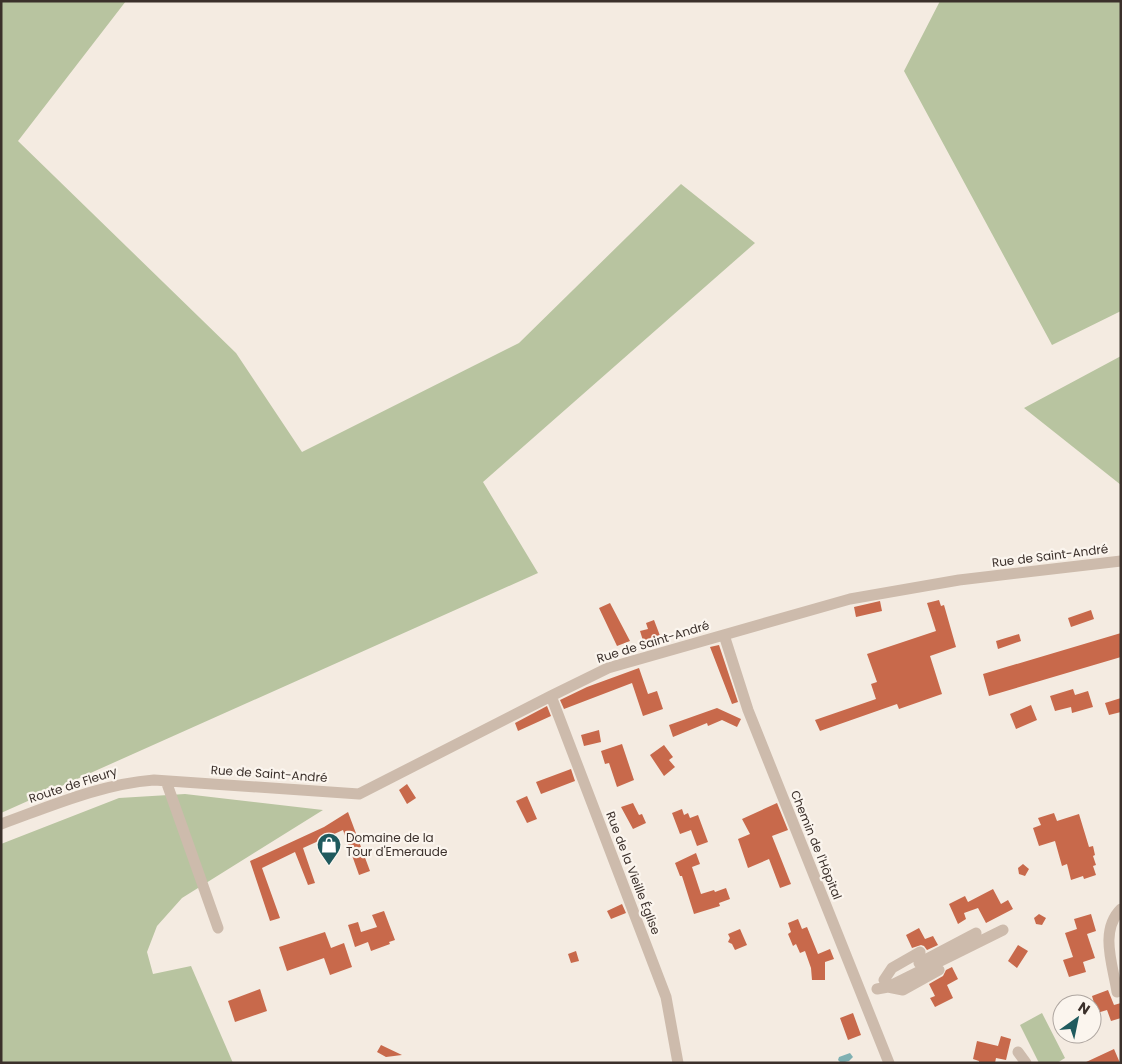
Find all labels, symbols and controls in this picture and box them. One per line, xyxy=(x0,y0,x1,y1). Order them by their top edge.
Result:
street label: Rue de Saint-André xyxy=(991,540,1109,571)
street label: Rue de Saint-André xyxy=(594,616,711,667)
street label: Rue de Saint-André xyxy=(210,761,328,786)
street label: Route de Fleury xyxy=(27,762,119,807)
street label: Chemin de l'Hôpital xyxy=(787,788,846,902)
street label: Rue de la Vieille Église xyxy=(602,809,665,937)
place label: Domaine de la Tour d'Emeraude xyxy=(346,829,447,860)
shop icon: Domaine de la Tour d'Emeraude xyxy=(316,832,342,866)
north arrow xyxy=(1052,994,1102,1044)
text: N xyxy=(1074,997,1094,1019)

